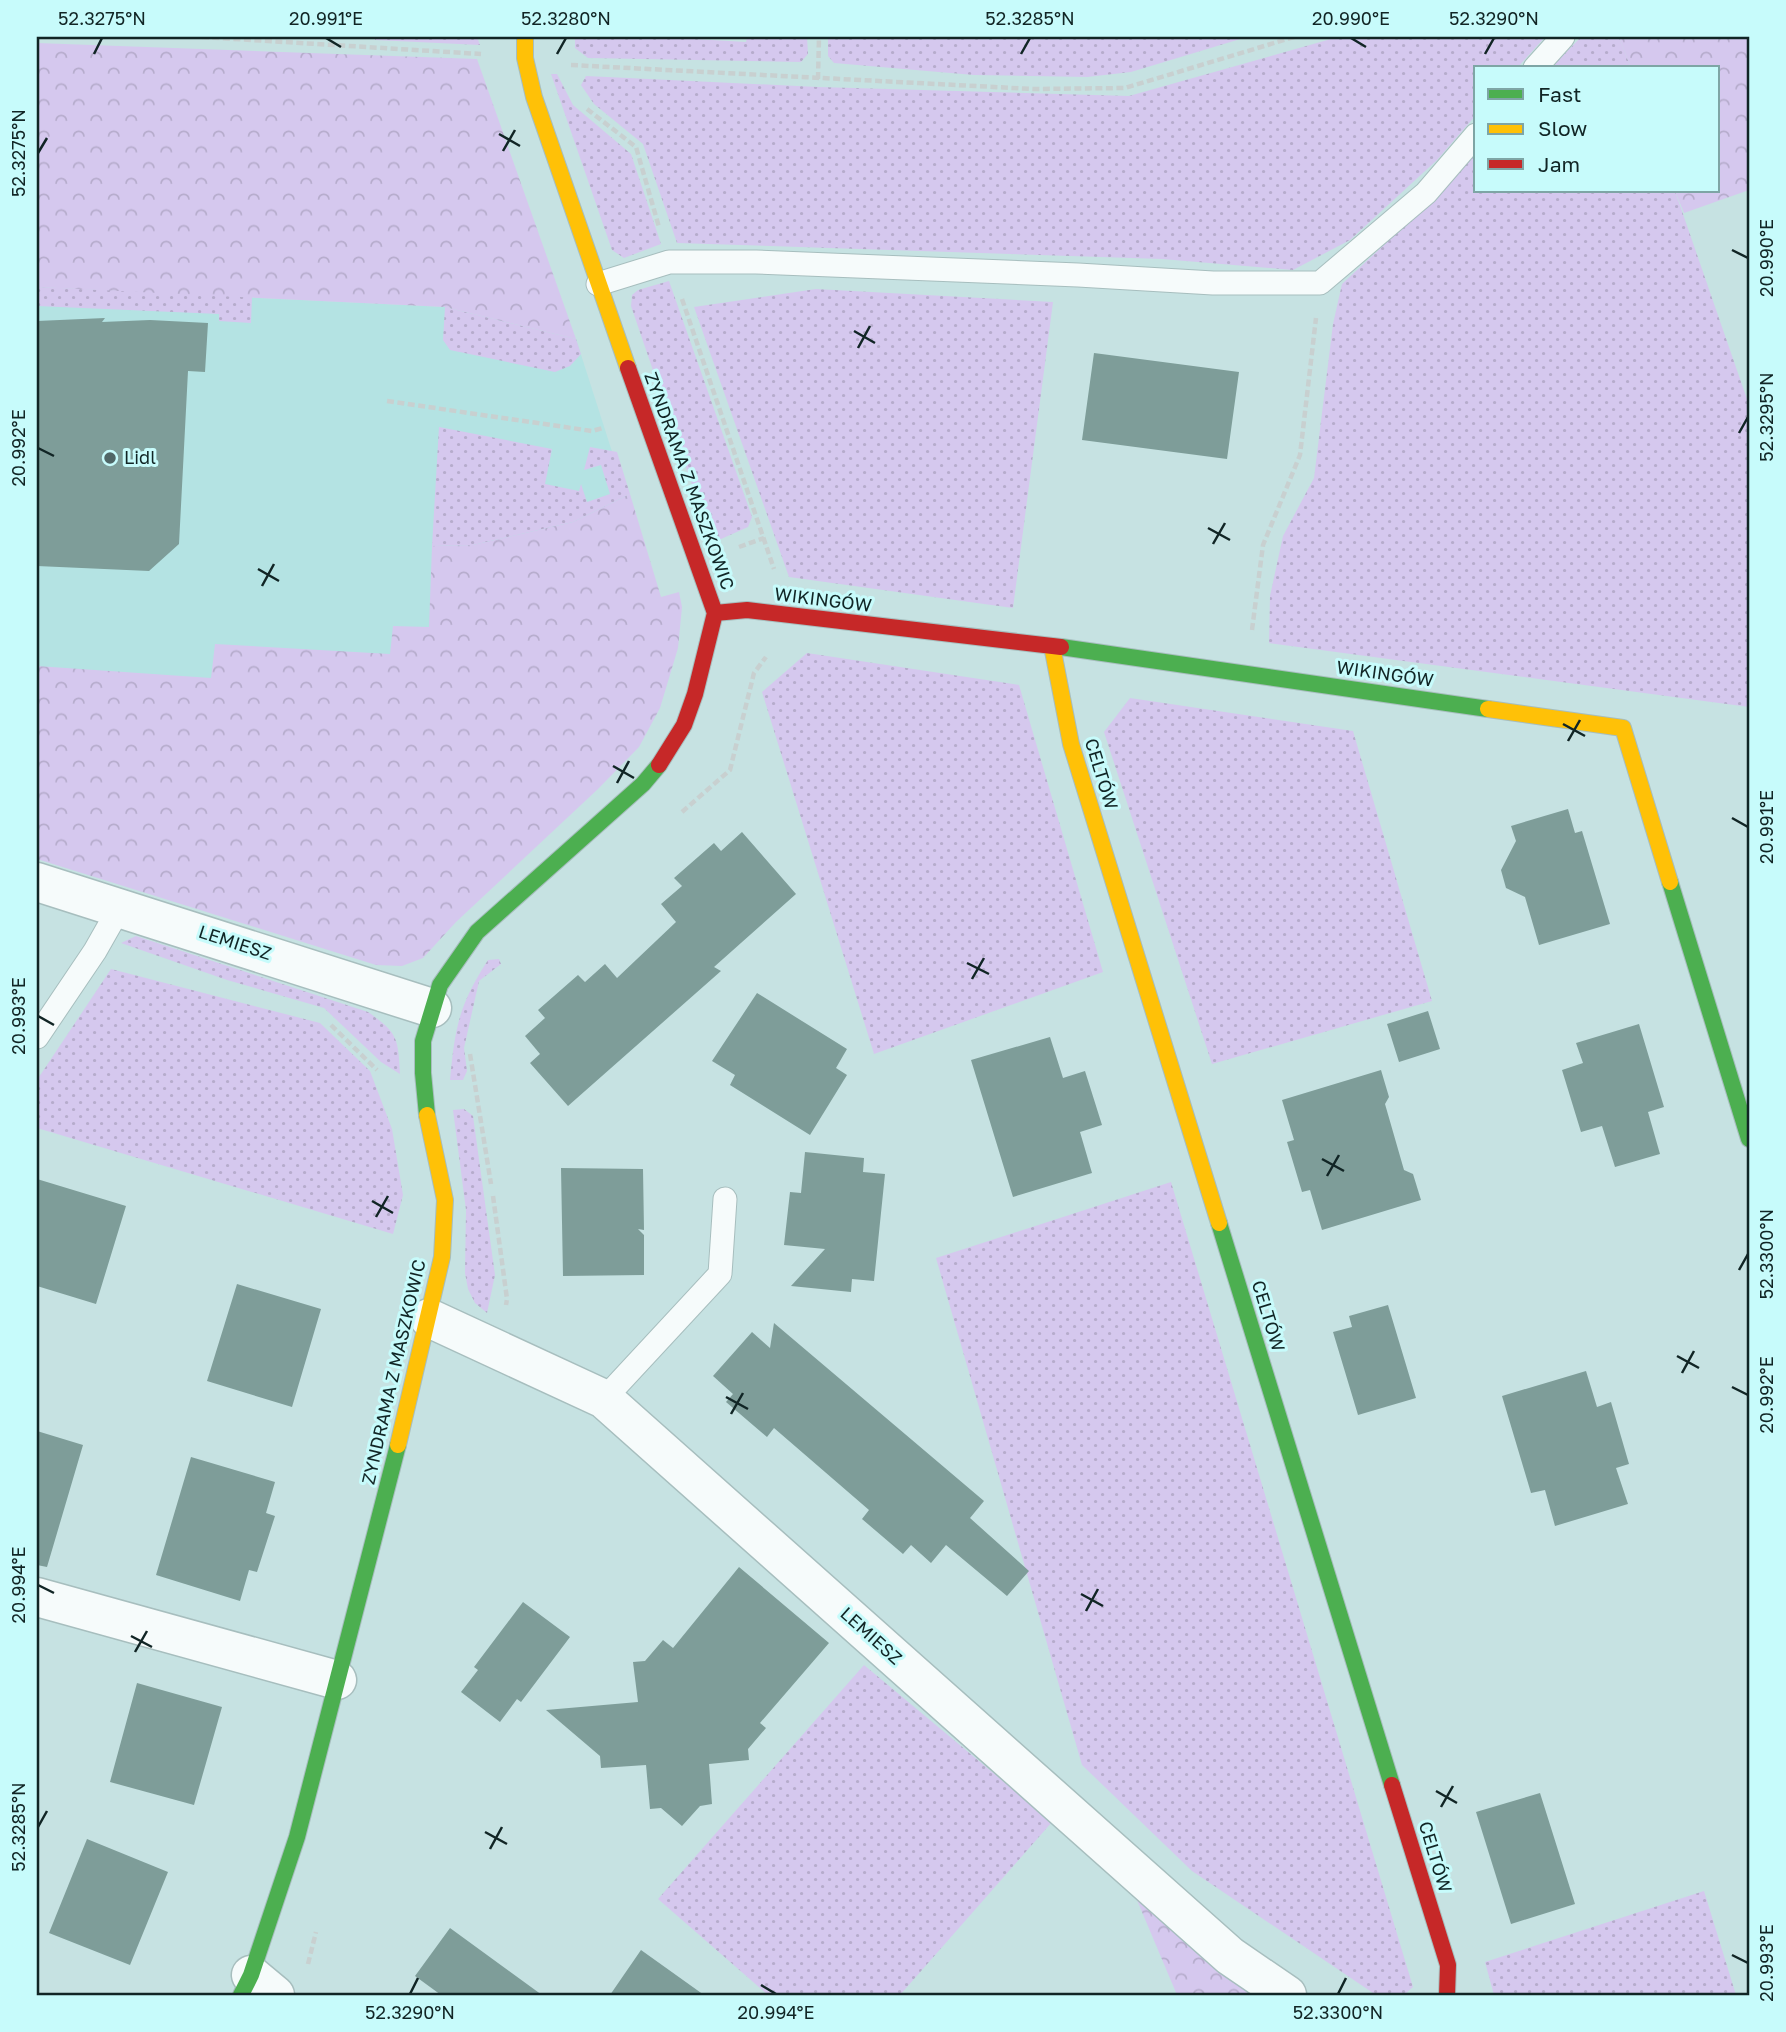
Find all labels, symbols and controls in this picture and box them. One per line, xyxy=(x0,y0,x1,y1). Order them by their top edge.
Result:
text: 52.3275°N xyxy=(58,7,146,29)
text: 20.991°E xyxy=(289,7,363,29)
text: 52.3280°N xyxy=(521,7,611,29)
text: 52.3285°N xyxy=(985,7,1075,29)
text: 20.990°E xyxy=(1312,7,1390,29)
text: 52.3290°N xyxy=(1449,7,1539,29)
legend xyxy=(1474,66,1720,192)
text: Fast xyxy=(1538,81,1581,107)
text: 52.3275°N xyxy=(7,109,29,197)
text: Slow xyxy=(1538,115,1587,141)
text: Jam xyxy=(1538,151,1580,177)
text: 20.990°E xyxy=(1755,219,1777,297)
street label: ZYNDRAMA Z MASZKOWIC xyxy=(640,369,740,593)
text: 52.3295°N xyxy=(1755,372,1777,462)
text: 20.992°E xyxy=(7,409,29,487)
place label: Lidl xyxy=(124,446,156,468)
marker: Lidl xyxy=(102,450,118,466)
street label: WIKINGÓW xyxy=(773,582,873,616)
street label: WIKINGÓW xyxy=(1335,655,1435,691)
street label: CELTÓW xyxy=(1081,735,1123,812)
text: 20.991°E xyxy=(1755,790,1777,864)
street label: LEMIESZ xyxy=(196,920,275,964)
text: 20.993°E xyxy=(7,977,29,1055)
text: 52.3300°N xyxy=(1755,1209,1777,1299)
street label: ZYNDRAMA Z MASZKOWIC xyxy=(356,1257,430,1486)
street label: CELTÓW xyxy=(1248,1277,1290,1354)
text: 20.992°E xyxy=(1755,1356,1777,1434)
text: 20.994°E xyxy=(7,1547,29,1623)
street label: LEMIESZ xyxy=(836,1602,907,1669)
text: 52.3285°N xyxy=(7,1782,29,1872)
street label: CELTÓW xyxy=(1415,1818,1457,1895)
text: 20.993°E xyxy=(1755,1924,1777,2002)
text: 52.3290°N xyxy=(365,2001,455,2023)
text: 20.994°E xyxy=(738,2001,814,2023)
text: 52.3300°N xyxy=(1293,2001,1383,2023)

